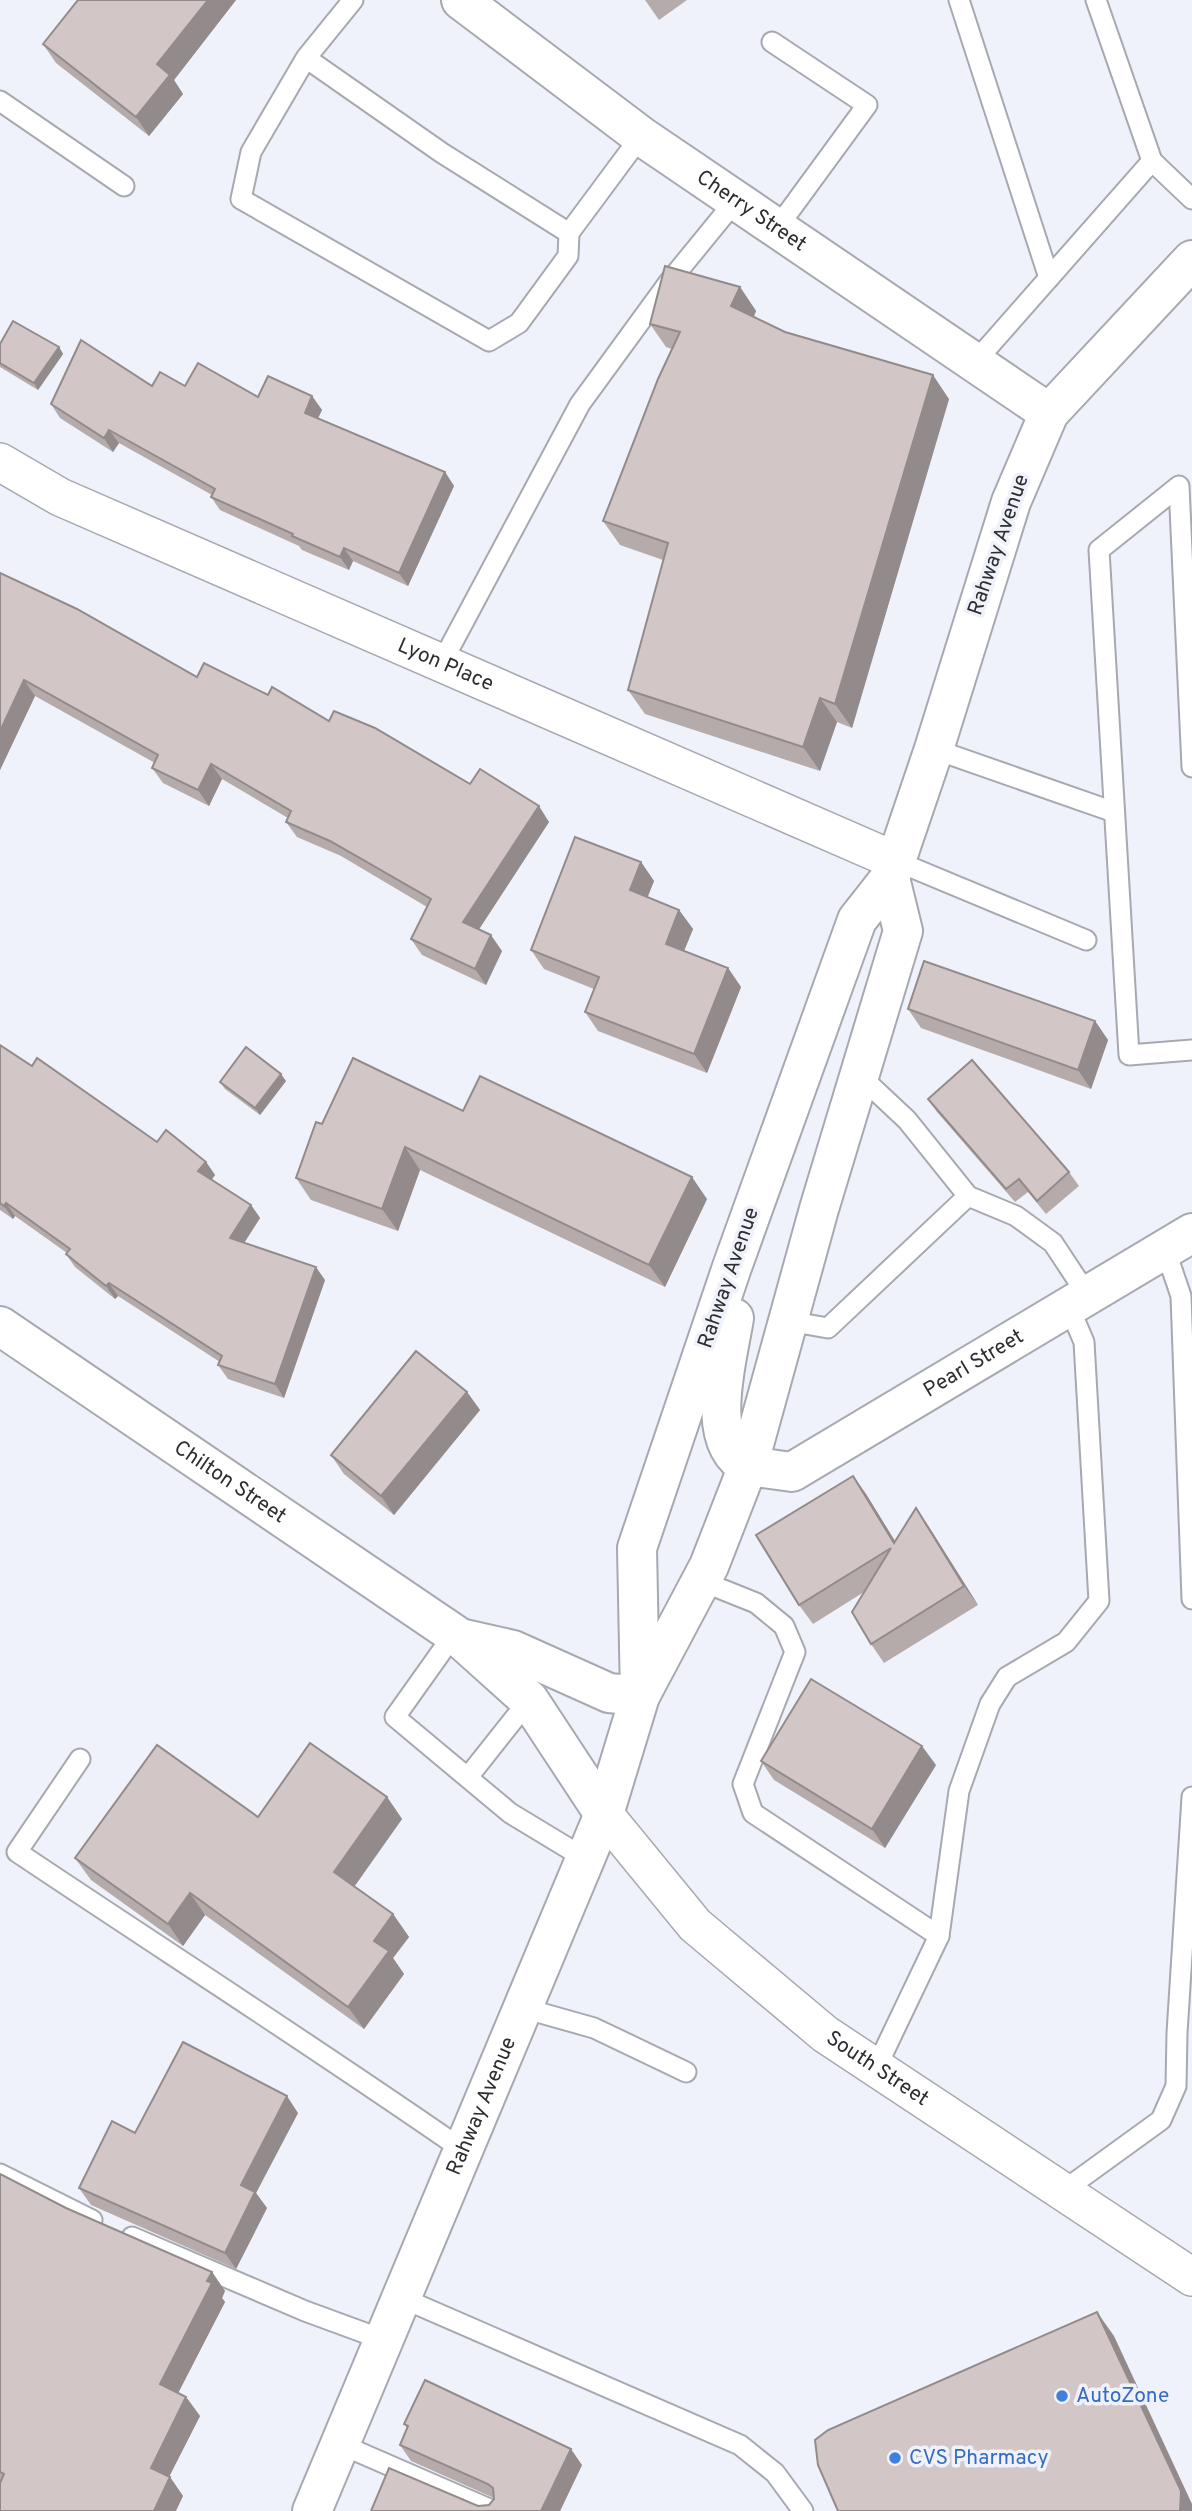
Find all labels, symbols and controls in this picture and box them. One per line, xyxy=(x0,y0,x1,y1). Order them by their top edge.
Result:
street label: Cherry Street xyxy=(691,164,812,258)
street label: Rahway Avenue xyxy=(962,471,1036,619)
street label: Lyon Place xyxy=(393,632,498,698)
street label: Rahway Avenue xyxy=(692,1204,766,1352)
street label: Pearl Street xyxy=(919,1323,1029,1404)
street label: Chilton Street xyxy=(169,1434,292,1530)
street label: South Street xyxy=(821,2025,934,2112)
street label: Rahway Avenue xyxy=(441,2033,523,2179)
place label: AutoZone xyxy=(1076,2383,1169,2410)
marker: AutoZone xyxy=(1054,2388,1070,2404)
place label: CVS Pharmacy xyxy=(909,2445,1049,2472)
marker: CVS Pharmacy xyxy=(887,2450,903,2466)

